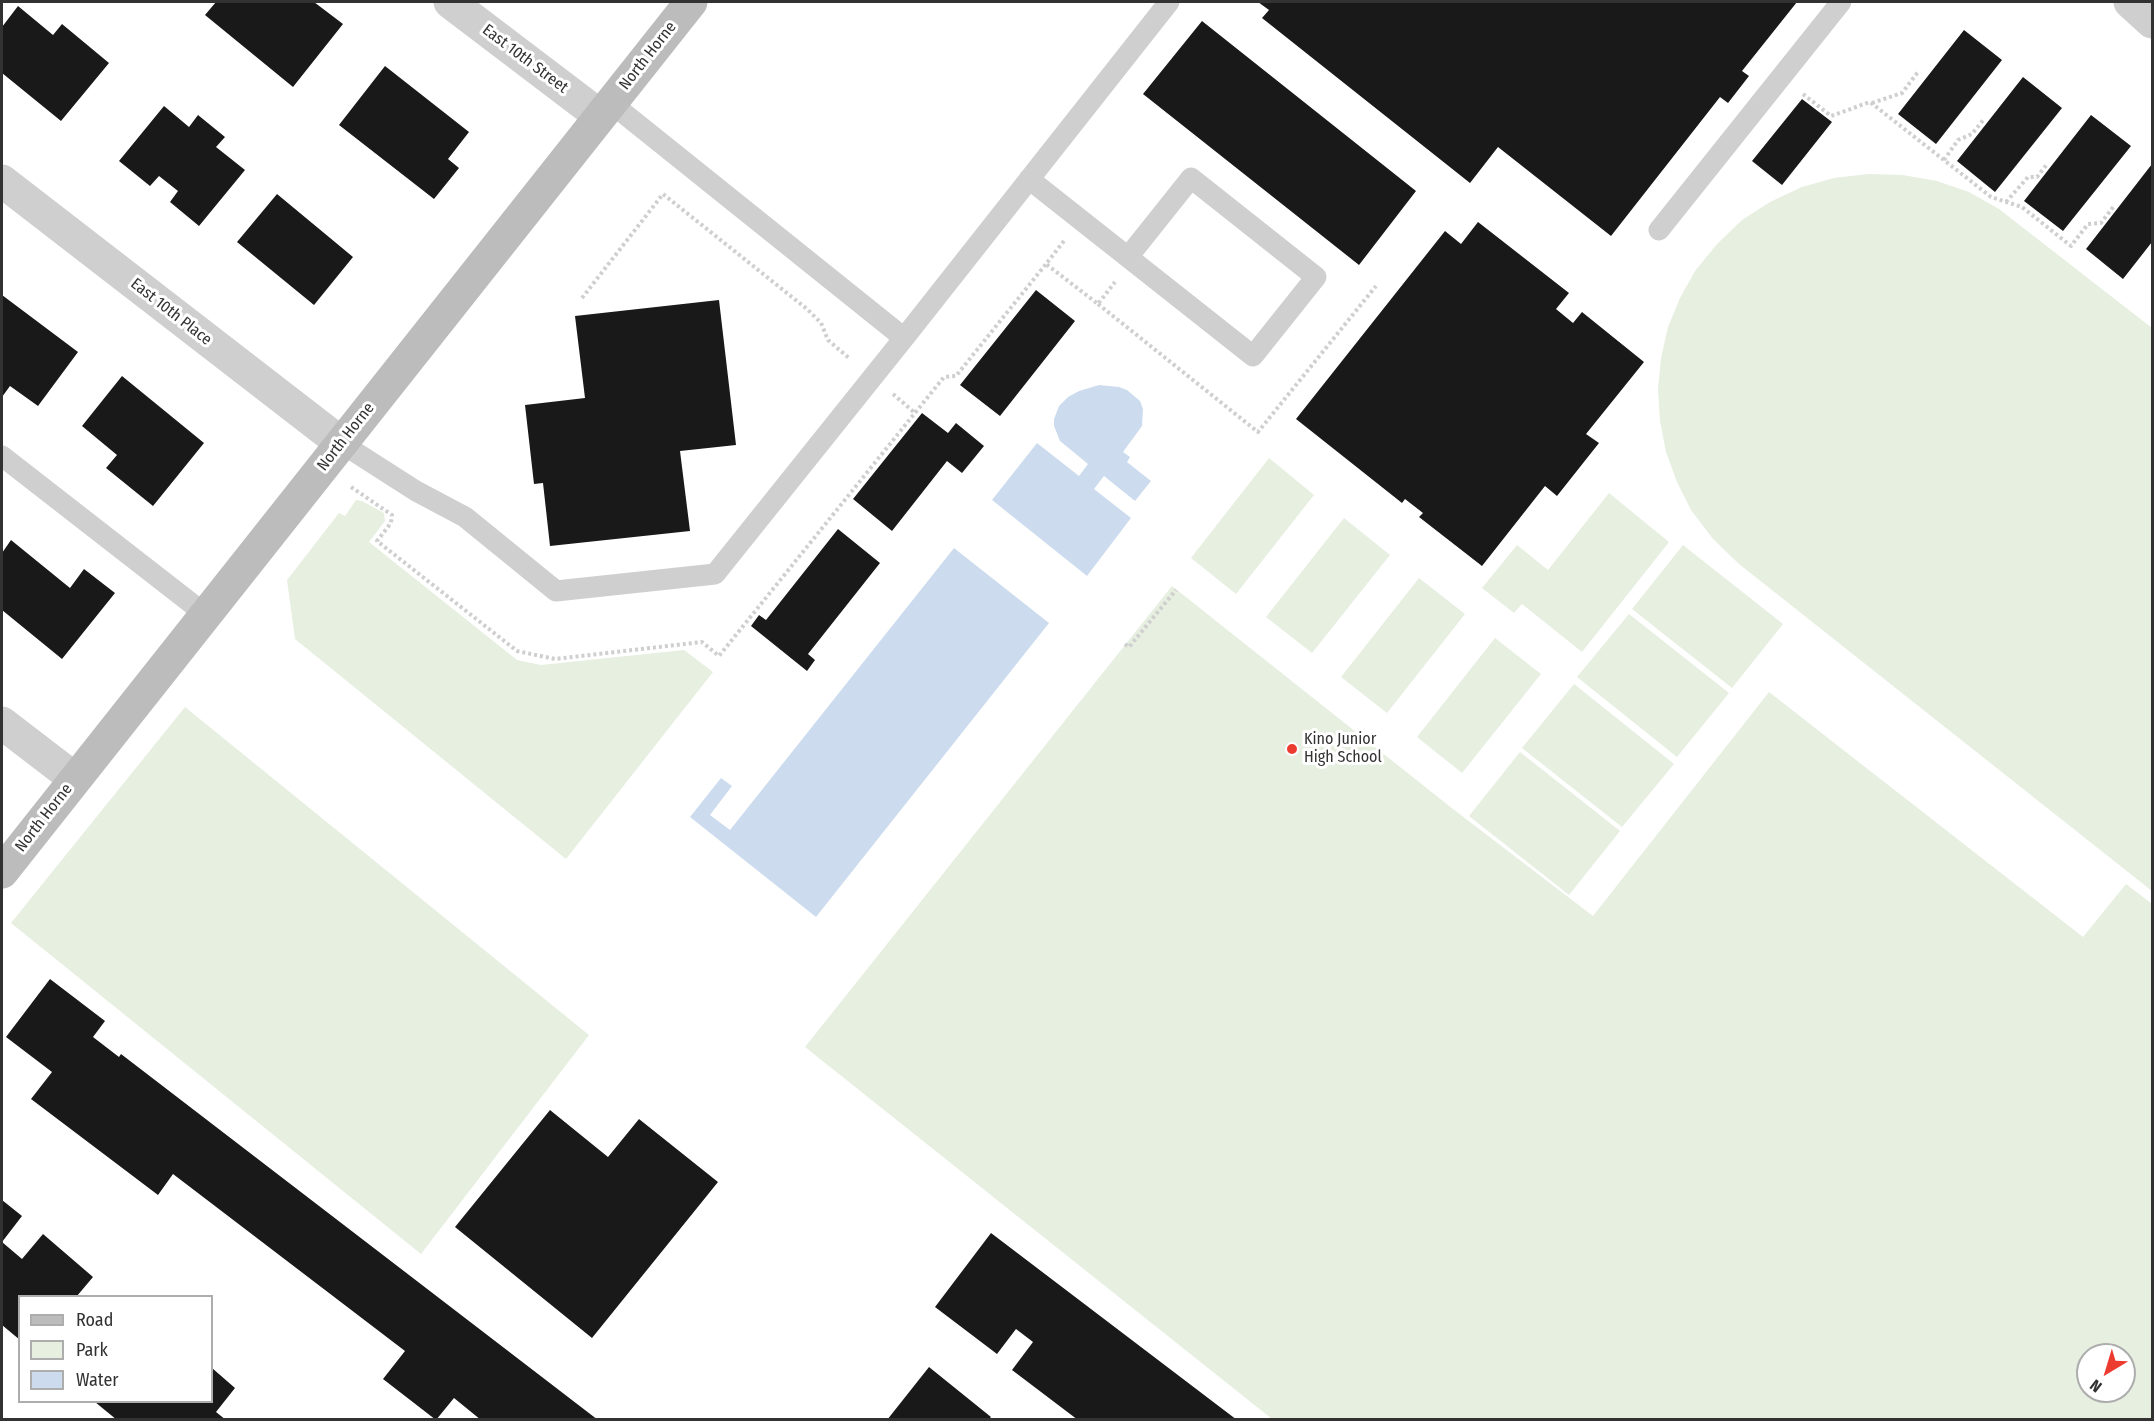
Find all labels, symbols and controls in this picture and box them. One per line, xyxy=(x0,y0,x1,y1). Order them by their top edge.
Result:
street label: North Horne xyxy=(615,18,681,94)
street label: East 10th Street xyxy=(478,21,572,97)
street label: East 10th Place xyxy=(127,274,215,350)
street label: North Horne xyxy=(313,399,379,475)
place label: Kino Junior High School xyxy=(1304,730,1382,768)
marker: Kino Junior High School xyxy=(1285,742,1299,756)
street label: North Horne xyxy=(11,780,77,856)
legend xyxy=(18,1295,213,1403)
text: Road xyxy=(76,1309,113,1331)
text: Park xyxy=(76,1339,108,1361)
north arrow xyxy=(2076,1343,2136,1403)
text: Water xyxy=(76,1369,119,1391)
text: N xyxy=(2086,1376,2105,1396)

